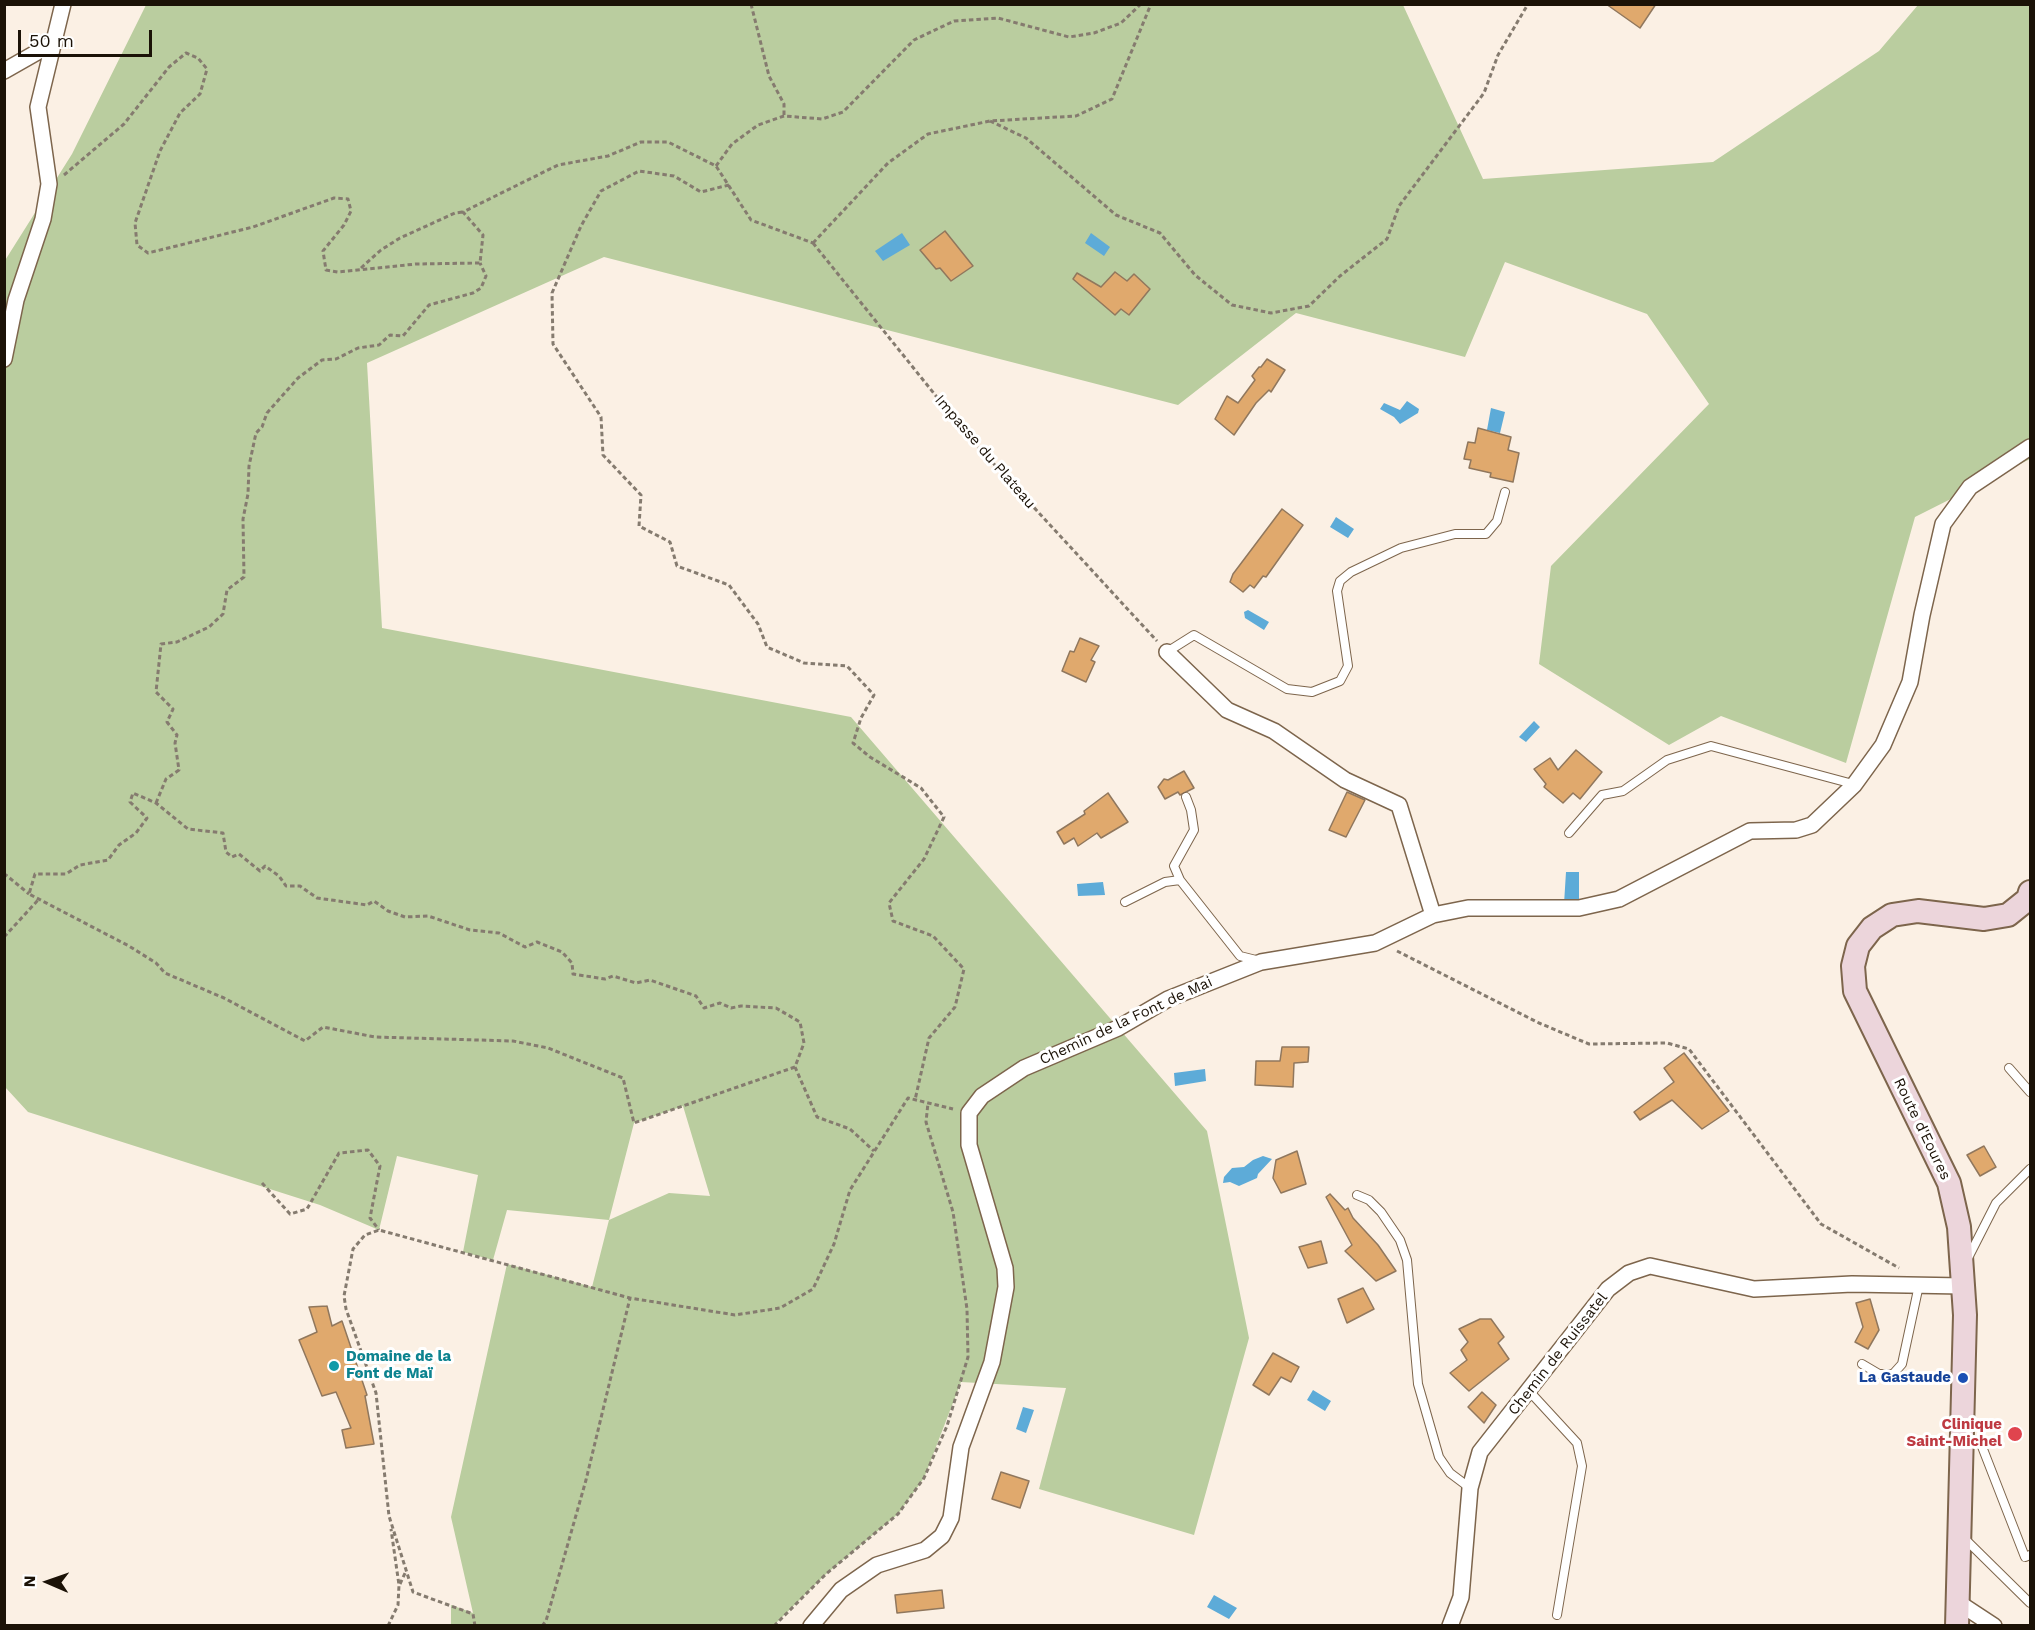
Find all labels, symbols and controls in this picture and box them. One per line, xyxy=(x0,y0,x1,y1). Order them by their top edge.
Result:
scale bar xyxy=(21,18,154,56)
text: 50 m xyxy=(29,30,74,51)
street label: Impasse du Plateau xyxy=(931,392,1039,512)
street label: Chemin de la Font de Mai xyxy=(1037,973,1215,1069)
street label: Route d'Eoures xyxy=(1890,1075,1954,1183)
street label: Chemin de Ruissatel xyxy=(1505,1289,1611,1419)
place label: Domaine de la Font de Maï xyxy=(346,1348,451,1383)
marker: Domaine de la Font de Maï xyxy=(327,1359,341,1373)
place label: La Gastaude xyxy=(1859,1369,1951,1387)
marker: La Gastaude xyxy=(1956,1371,1970,1385)
place label: Clinique Saint-Michel xyxy=(1907,1416,2002,1451)
marker: Clinique Saint-Michel xyxy=(2006,1425,2024,1443)
north arrow xyxy=(18,1552,78,1612)
text: N xyxy=(20,1575,39,1588)

